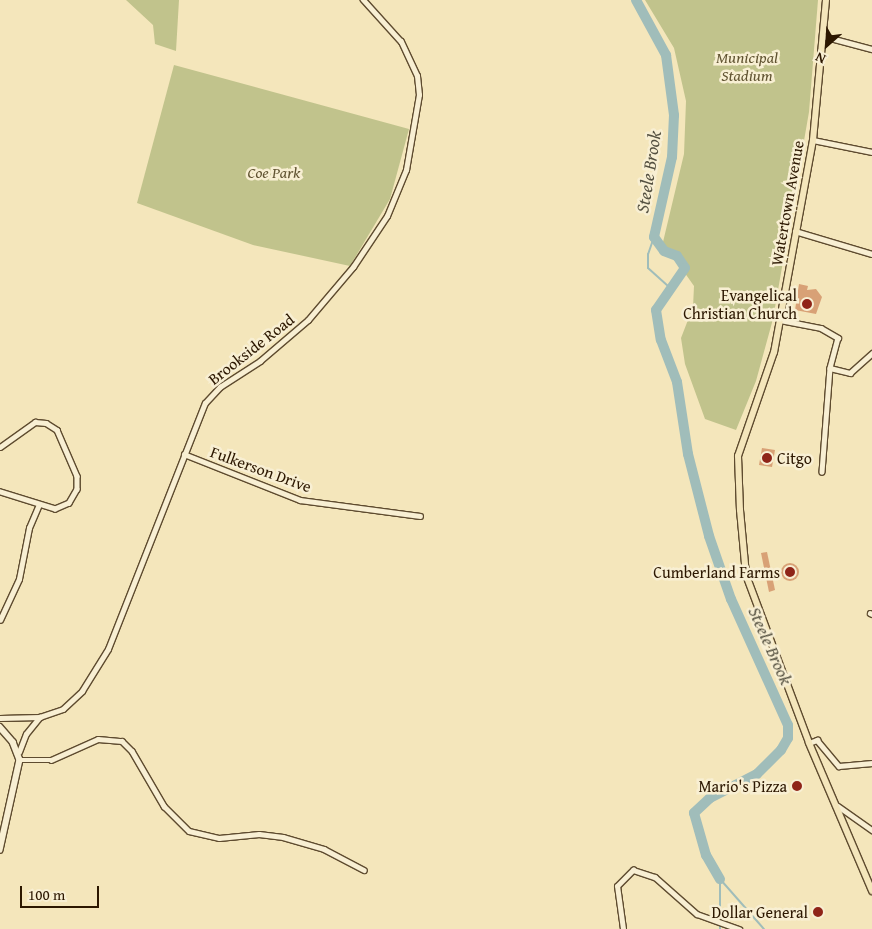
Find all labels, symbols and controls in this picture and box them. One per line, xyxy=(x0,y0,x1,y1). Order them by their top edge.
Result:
north arrow xyxy=(802,20,852,70)
park label: Municipal Stadium xyxy=(716,47,778,85)
text: N xyxy=(812,47,829,70)
water label: Steele Brook xyxy=(632,129,666,215)
street label: Watertown Avenue xyxy=(767,139,807,267)
park label: Coe Park xyxy=(248,162,300,182)
place label: Evangelical Christian Church xyxy=(683,285,797,323)
marker: Evangelical Christian Church xyxy=(801,298,813,310)
street label: Brookside Road xyxy=(204,309,298,389)
street label: Fulkerson Drive xyxy=(208,442,314,496)
place label: Citgo xyxy=(777,448,812,468)
marker: Citgo xyxy=(761,452,773,464)
place label: Cumberland Farms xyxy=(653,562,780,582)
marker: Cumberland Farms xyxy=(784,566,796,578)
water label: Steele Brook xyxy=(743,604,797,688)
place label: Mario's Pizza xyxy=(698,776,787,796)
marker: Mario's Pizza xyxy=(791,780,803,792)
scale bar xyxy=(22,876,101,908)
text: 100 m xyxy=(28,884,65,905)
place label: Dollar General xyxy=(712,902,808,922)
marker: Dollar General xyxy=(812,906,824,918)

